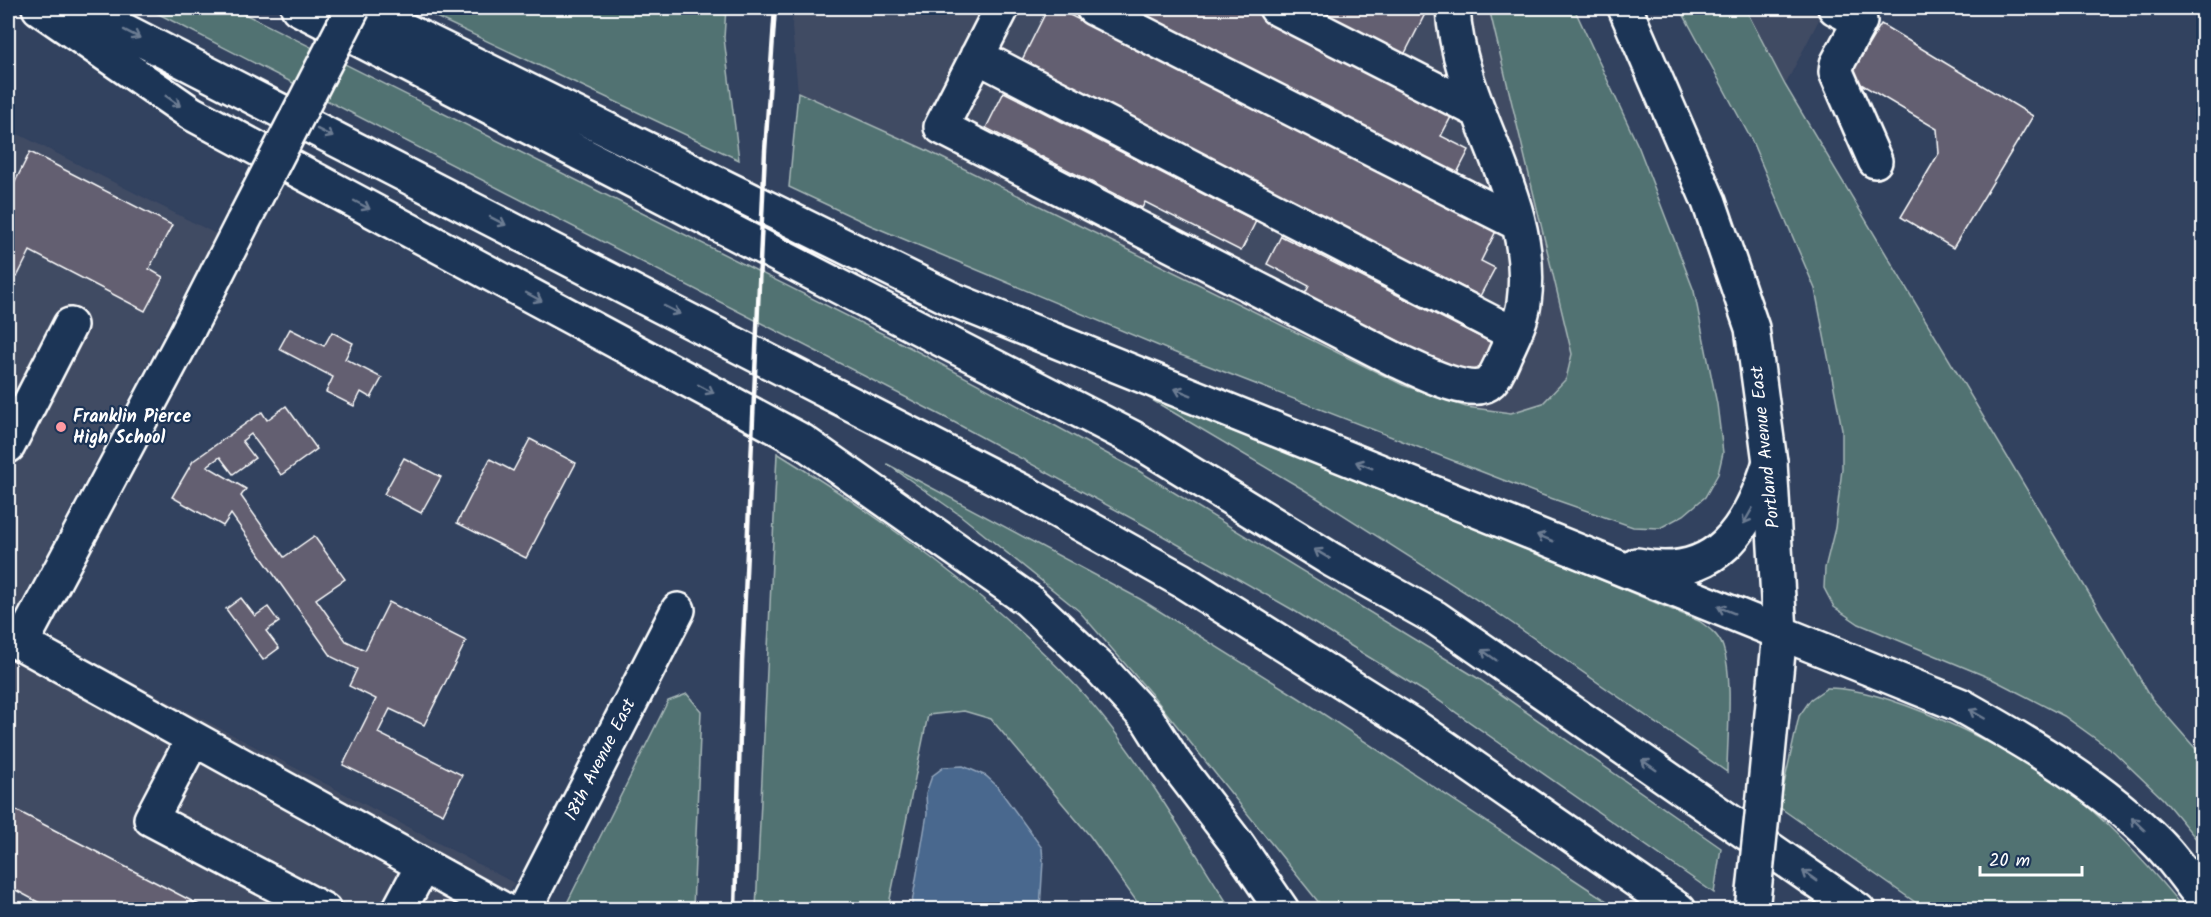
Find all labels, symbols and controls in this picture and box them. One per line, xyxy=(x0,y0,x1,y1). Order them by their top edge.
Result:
one-way arrow xyxy=(123,29,141,40)
one-way arrow xyxy=(165,95,181,107)
one-way arrow xyxy=(315,127,333,139)
one-way arrow xyxy=(353,200,371,211)
one-way arrow xyxy=(489,216,507,228)
one-way arrow xyxy=(525,292,543,303)
one-way arrow xyxy=(663,305,681,317)
street label: Portland Avenue East xyxy=(1743,363,1789,530)
one-way arrow xyxy=(697,384,715,395)
one-way arrow xyxy=(1174,386,1193,397)
place label: Franklin Pierce High School xyxy=(73,403,191,453)
marker: Franklin Pierce High School xyxy=(54,420,68,434)
one-way arrow xyxy=(1355,459,1374,470)
one-way arrow xyxy=(1741,507,1753,524)
one-way arrow xyxy=(1536,531,1555,542)
one-way arrow xyxy=(1314,547,1331,559)
one-way arrow xyxy=(1717,604,1736,615)
one-way arrow xyxy=(1481,649,1498,661)
street label: 18th Avenue East xyxy=(558,693,645,826)
one-way arrow xyxy=(1969,708,1986,720)
one-way arrow xyxy=(1642,759,1658,771)
one-way arrow xyxy=(2131,817,2146,831)
scale bar xyxy=(1980,839,2082,877)
text: 20 m xyxy=(1989,847,2030,876)
one-way arrow xyxy=(1802,870,1819,882)

